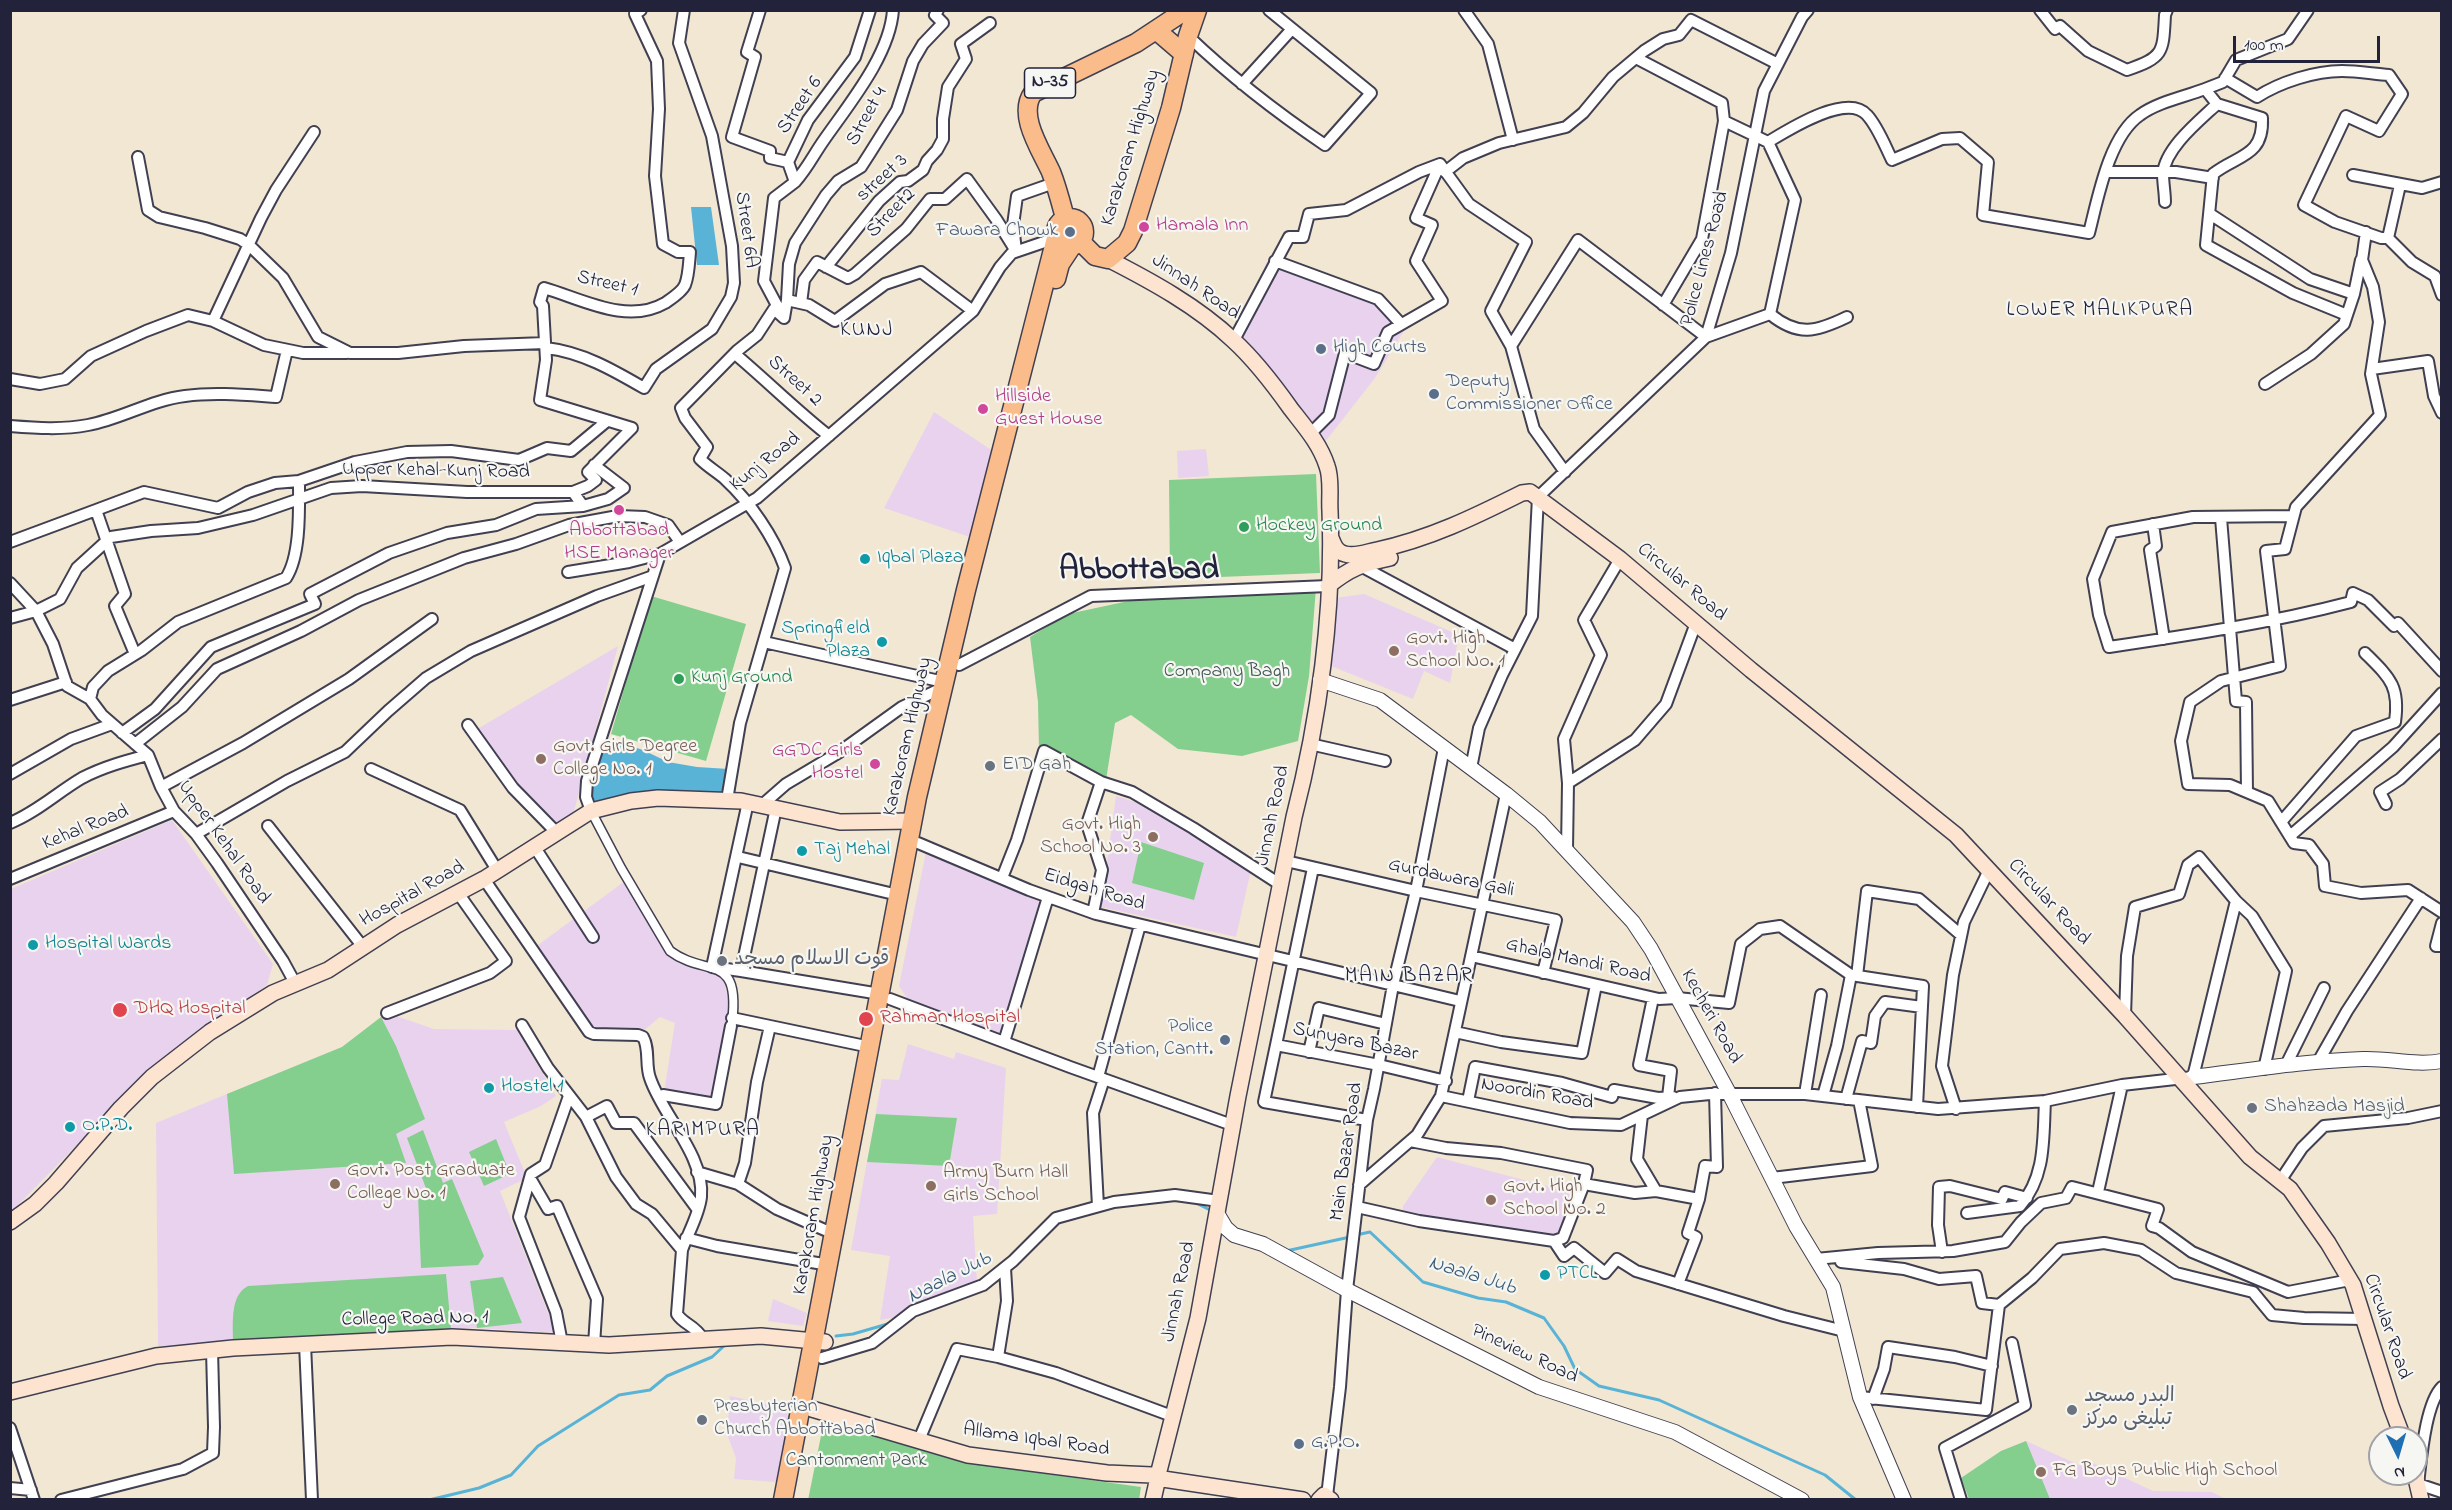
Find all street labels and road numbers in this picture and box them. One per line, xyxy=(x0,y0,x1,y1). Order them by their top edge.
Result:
street label: Karakoram Highway xyxy=(1097,67,1167,229)
road number: N-35 xyxy=(1024,68,1076,98)
street label: Street 6 xyxy=(773,73,829,139)
street label: Street 4 xyxy=(842,83,894,151)
street label: street 3 xyxy=(852,150,914,208)
street label: Street2 xyxy=(862,184,922,244)
street label: Police Lines Road xyxy=(1676,189,1736,329)
street label: Street 6A xyxy=(728,190,762,270)
street label: Jinnah Road xyxy=(1146,250,1244,326)
street label: Street 1 xyxy=(574,266,640,304)
street label: Street 2 xyxy=(762,351,826,413)
street label: Kunj Road xyxy=(726,428,806,498)
street label: Upper Kehal-Kunj Road xyxy=(342,458,530,486)
street label: Circular Road xyxy=(1631,538,1731,628)
street label: Karakoram Highway xyxy=(879,655,939,819)
street label: Jinnah Road xyxy=(1252,764,1296,868)
street label: Upper Kehal Road xyxy=(171,777,275,909)
street label: Kehal Road xyxy=(39,801,133,857)
street label: Gurdawara Gali xyxy=(1386,854,1516,904)
street label: Circular Road xyxy=(2002,855,2094,951)
street label: Hospital Road xyxy=(356,856,470,934)
street label: Eidgah Road xyxy=(1040,864,1148,918)
street label: Ghala Mandi Road xyxy=(1503,934,1653,990)
street label: Kecheri Road xyxy=(1674,966,1746,1068)
street label: Sunyara Bazar xyxy=(1290,1018,1420,1068)
street label: Noordin Road xyxy=(1479,1073,1595,1117)
street label: Main Bazar Road xyxy=(1326,1081,1370,1223)
street label: Karakoram Highway xyxy=(789,1133,841,1297)
street label: Jinnah Road xyxy=(1158,1240,1202,1344)
street label: Circular Road xyxy=(2357,1271,2415,1383)
street label: College Road No. 1 xyxy=(341,1307,489,1333)
street label: Pineview Road xyxy=(1467,1320,1581,1390)
street label: Allama Iqbal Road xyxy=(961,1419,1111,1463)

